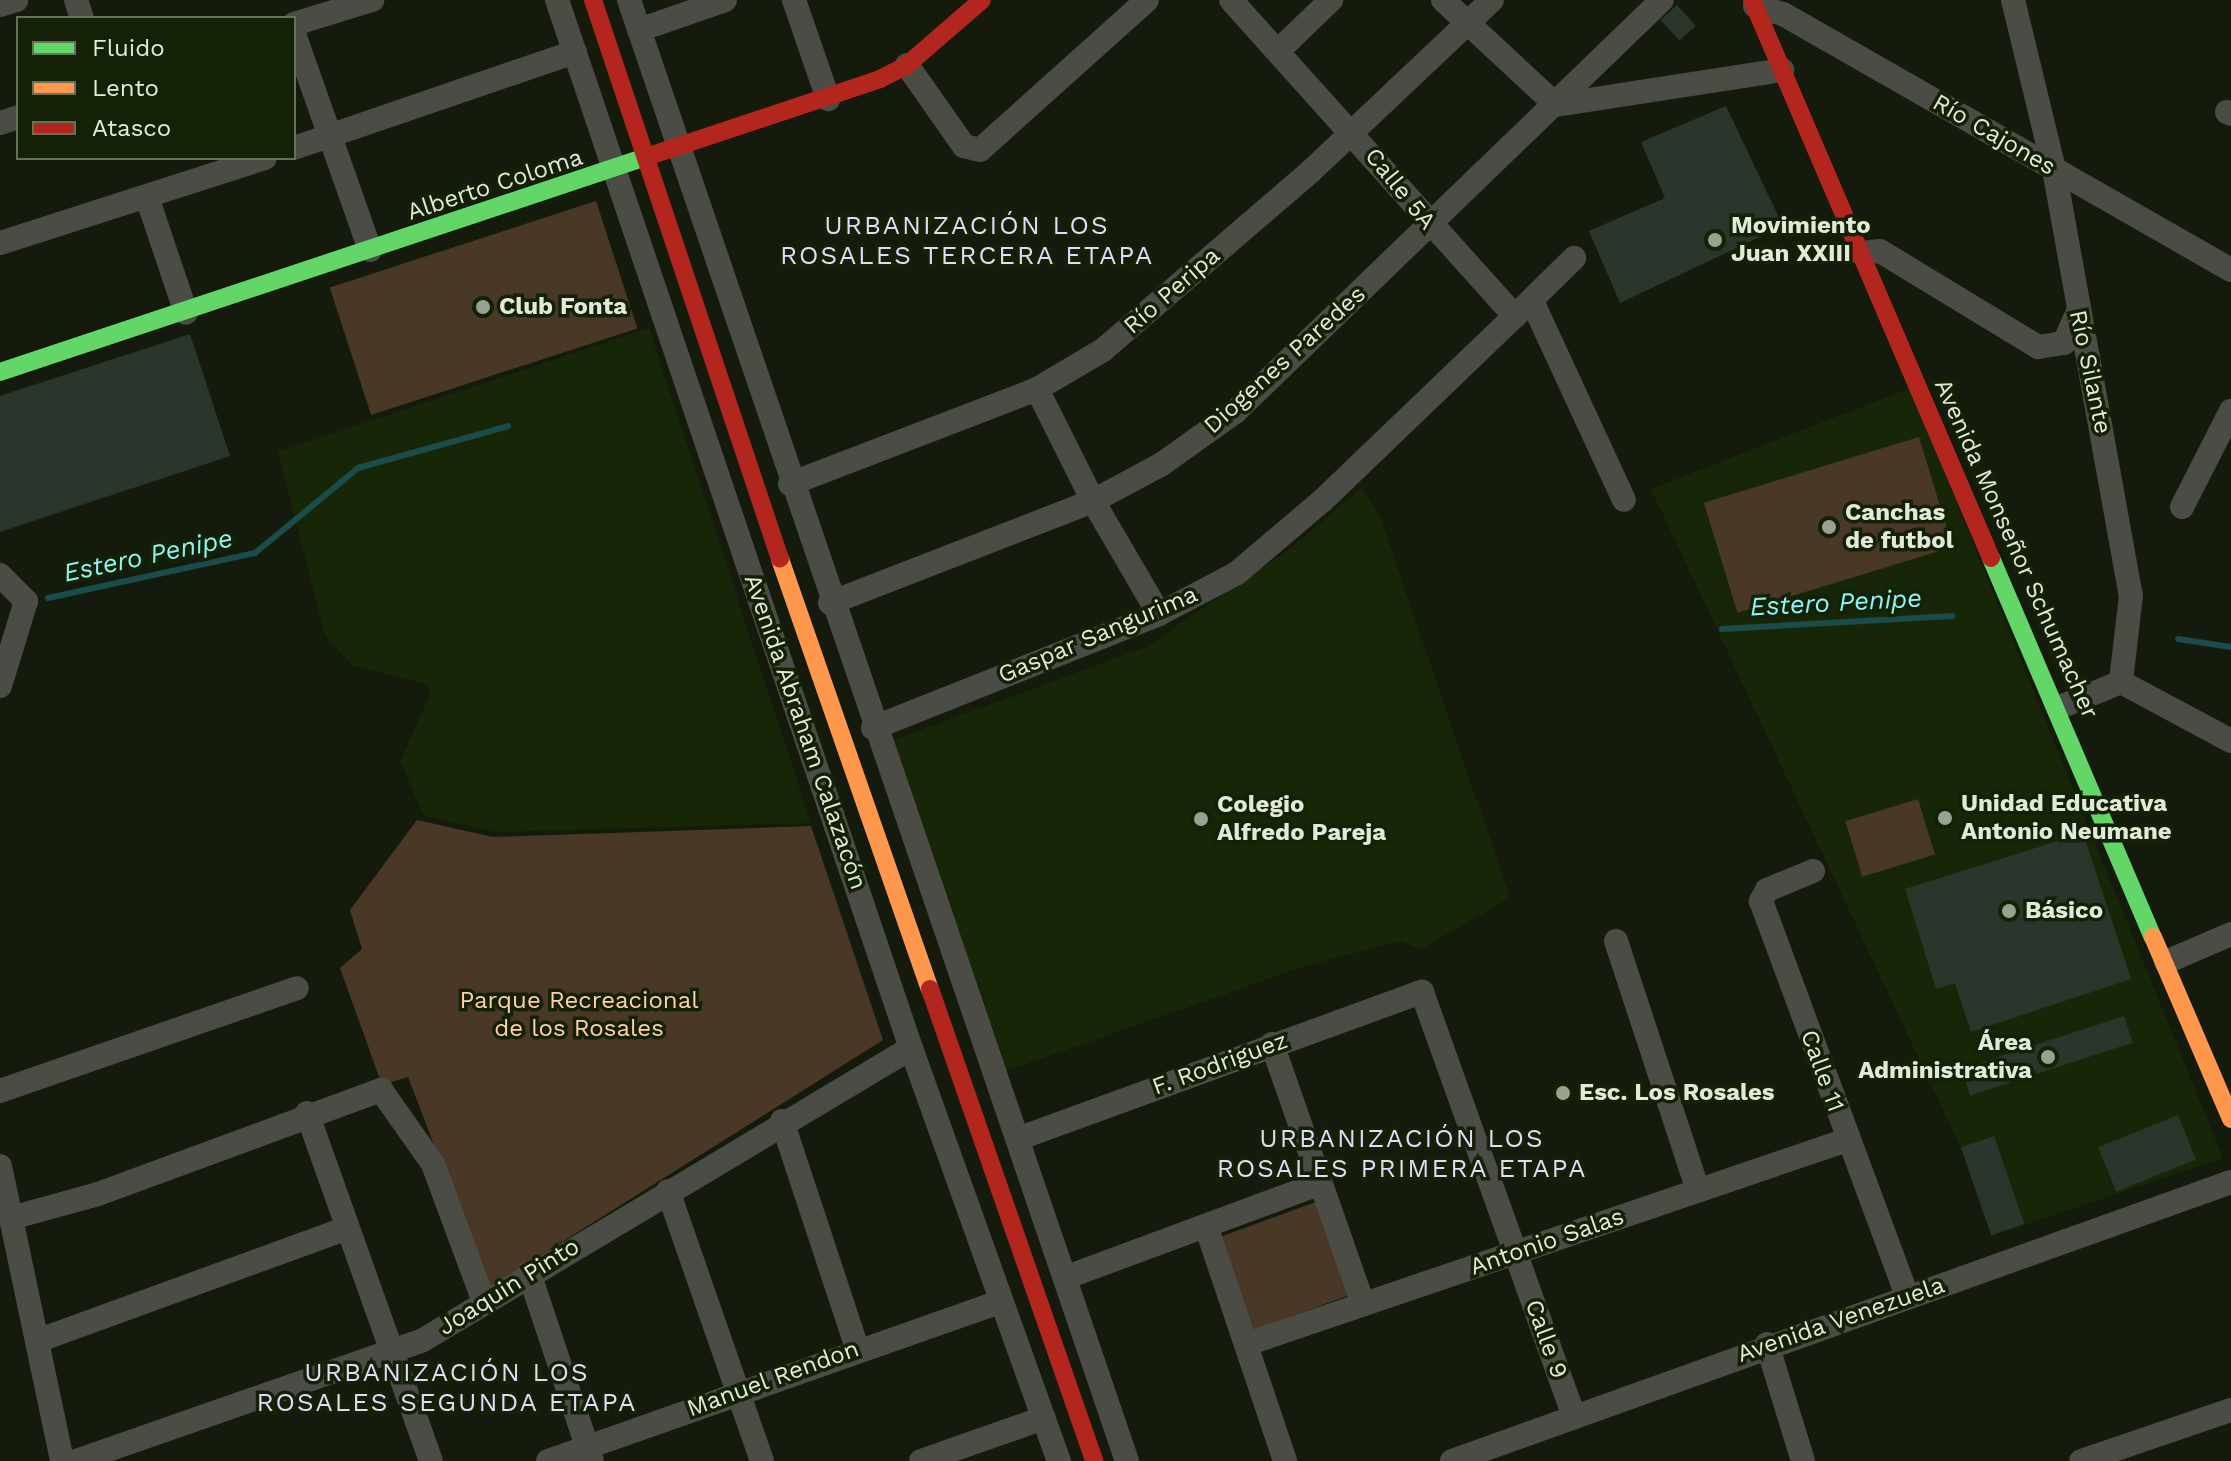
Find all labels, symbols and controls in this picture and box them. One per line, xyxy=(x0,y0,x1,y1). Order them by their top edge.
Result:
legend xyxy=(16,16,296,160)
text: Fluido xyxy=(92,34,165,62)
text: Lento xyxy=(92,74,159,102)
street label: Río Cajones xyxy=(1927,88,2061,182)
text: Atasco xyxy=(92,114,171,142)
street label: Calle 5A xyxy=(1358,142,1442,236)
street label: Alberto Coloma xyxy=(404,143,586,227)
district label: URBANIZACIÓN LOS ROSALES TERCERA ETAPA xyxy=(779,210,1155,272)
place label: Movimiento Juan XXIII xyxy=(1731,212,1871,268)
marker: Movimiento Juan XXIII xyxy=(1706,231,1724,249)
street label: Río Peripa xyxy=(1118,241,1226,341)
street label: Diogenes Paredes xyxy=(1198,280,1372,440)
place label: Club Fonta xyxy=(499,293,627,321)
marker: Club Fonta xyxy=(474,298,492,316)
street label: Río Silante xyxy=(2063,307,2117,437)
street label: Avenida Monseñor Schumacher xyxy=(1928,374,2104,724)
place label: Canchas de futbol xyxy=(1845,499,1954,555)
marker: Canchas de futbol xyxy=(1820,518,1838,536)
water label: Estero Penipe xyxy=(60,523,236,589)
street label: Avenida Abraham Calazacón xyxy=(737,570,873,894)
street label: Gaspar Sangurima xyxy=(994,580,1202,690)
water label: Estero Penipe xyxy=(1749,583,1923,623)
place label: Unidad Educativa Antonio Neumane xyxy=(1961,790,2172,846)
place label: Colegio Alfredo Pareja xyxy=(1217,791,1386,847)
marker: Unidad Educativa Antonio Neumane xyxy=(1936,809,1954,827)
marker: Colegio Alfredo Pareja xyxy=(1192,810,1210,828)
place label: Básico xyxy=(2025,897,2103,925)
marker: Básico xyxy=(2000,902,2018,920)
park label: Parque Recreacional de los Rosales xyxy=(459,987,699,1043)
street label: F. Rodriguez xyxy=(1148,1026,1292,1102)
street label: Calle 11 xyxy=(1794,1026,1850,1116)
place label: Área Administrativa xyxy=(1858,1029,2032,1085)
marker: Área Administrativa xyxy=(2039,1048,2057,1066)
place label: Esc. Los Rosales xyxy=(1579,1079,1775,1107)
marker: Esc. Los Rosales xyxy=(1554,1084,1572,1102)
district label: URBANIZACIÓN LOS ROSALES PRIMERA ETAPA xyxy=(1216,1123,1588,1184)
street label: Antonio Salas xyxy=(1466,1202,1628,1282)
street label: Joaquin Pinto xyxy=(433,1232,585,1342)
street label: Avenida Venezuela xyxy=(1733,1271,1949,1369)
street label: Calle 9 xyxy=(1519,1296,1573,1382)
street label: Manuel Rendon xyxy=(683,1334,863,1424)
district label: URBANIZACIÓN LOS ROSALES SEGUNDA ETAPA xyxy=(256,1357,638,1418)

